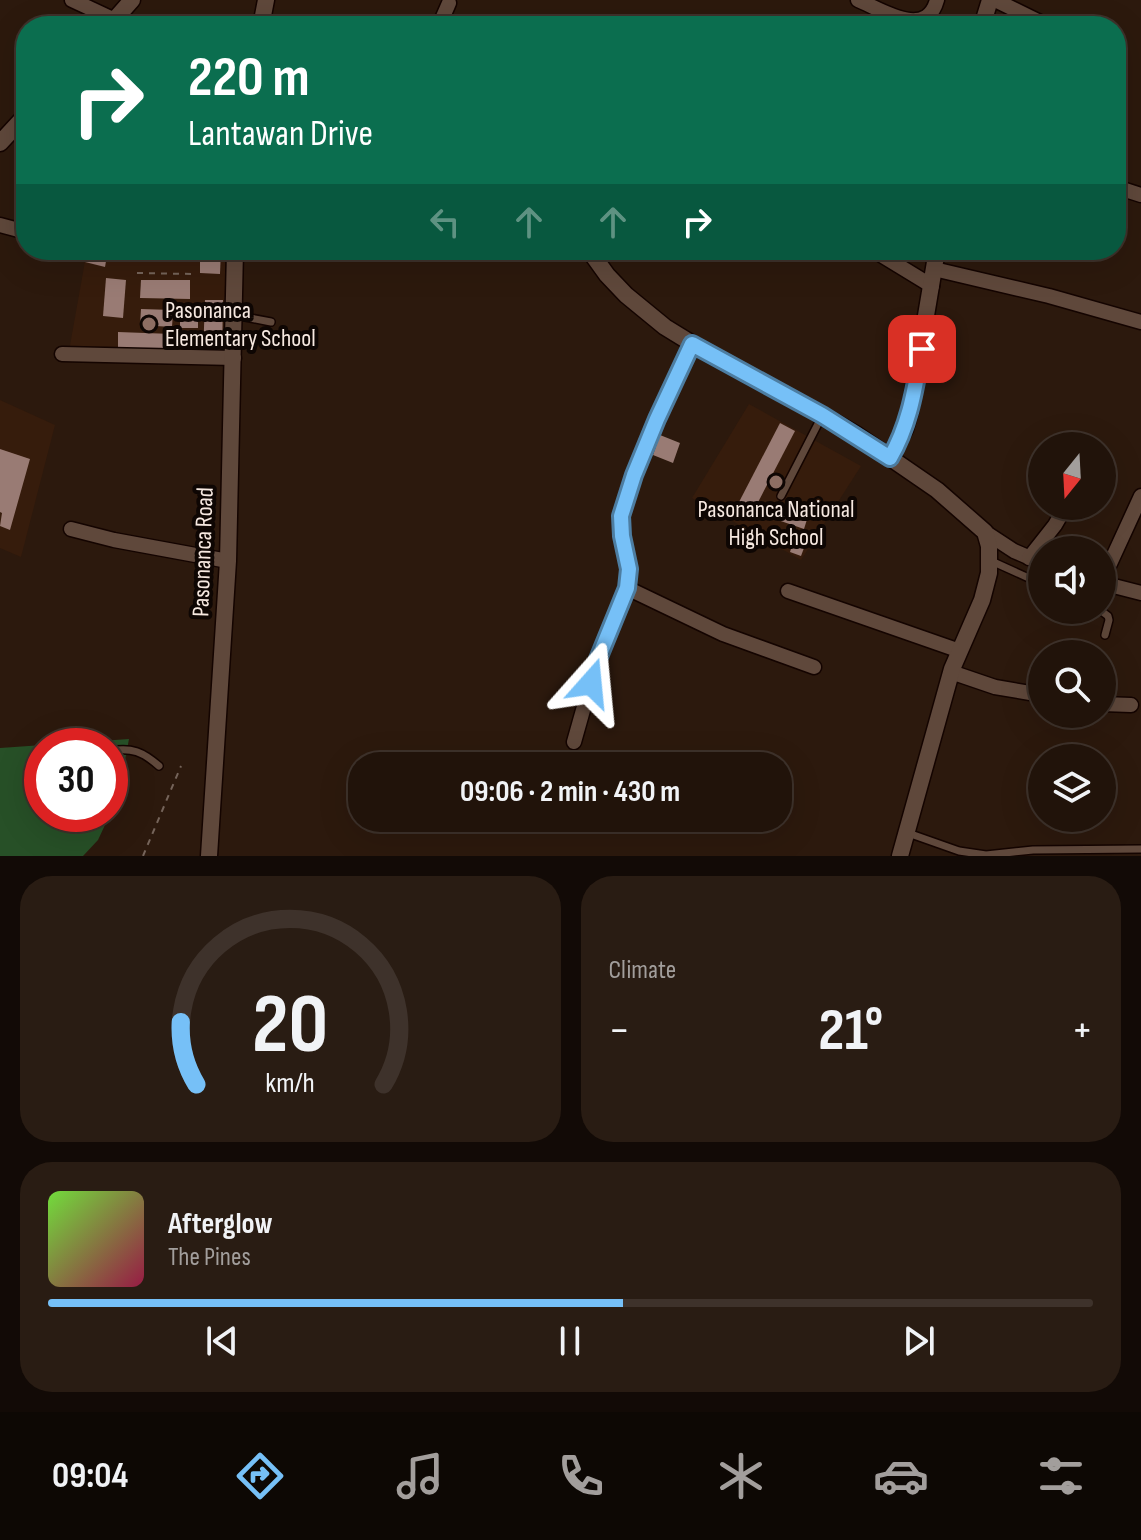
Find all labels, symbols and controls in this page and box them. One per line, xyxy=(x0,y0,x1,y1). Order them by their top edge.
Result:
text: 220 m xyxy=(188,45,310,112)
icon: right xyxy=(56,48,160,152)
text: Lantawan Drive xyxy=(188,113,373,156)
icon: left xyxy=(423,200,467,244)
icon: ahead xyxy=(507,200,551,244)
icon: ahead xyxy=(591,200,635,244)
icon: right xyxy=(675,200,719,244)
place label: Pasonanca Elementary School xyxy=(165,296,316,353)
marker: Pasonanca Elementary School xyxy=(140,315,158,333)
pin xyxy=(888,315,956,383)
icon: arrive xyxy=(900,327,944,371)
north arrow xyxy=(1028,432,1116,520)
map controls xyxy=(1028,432,1116,832)
marker: Pasonanca National High School xyxy=(767,473,785,491)
street label: Pasonanca Road xyxy=(186,487,220,617)
place label: Pasonanca National High School xyxy=(698,495,854,552)
button: sound xyxy=(1028,536,1116,624)
button: search xyxy=(1028,640,1116,728)
position arrow xyxy=(549,641,633,725)
speed limit sign: 30 xyxy=(24,728,128,832)
button: layers xyxy=(1028,744,1116,832)
text: 09:06 · 2 min · 430 m xyxy=(460,774,680,810)
text: Climate xyxy=(609,955,676,986)
text: 20 xyxy=(252,976,328,1076)
text: 21° xyxy=(818,995,883,1067)
text: − xyxy=(609,1004,630,1057)
text: + xyxy=(1071,1004,1093,1057)
text: km/h xyxy=(266,1066,315,1101)
text: Afterglow xyxy=(168,1206,273,1242)
text: The Pines xyxy=(168,1242,251,1273)
icon: previous xyxy=(200,1319,244,1363)
icon: pause xyxy=(548,1319,592,1363)
icon: next xyxy=(897,1319,941,1363)
icon: directions xyxy=(232,1448,288,1504)
icon: music xyxy=(392,1448,448,1504)
icon: phone xyxy=(553,1448,609,1504)
icon: climate xyxy=(713,1448,769,1504)
icon: car xyxy=(873,1448,929,1504)
icon: filters xyxy=(1033,1448,1089,1504)
text: 09:04 xyxy=(52,1455,128,1498)

